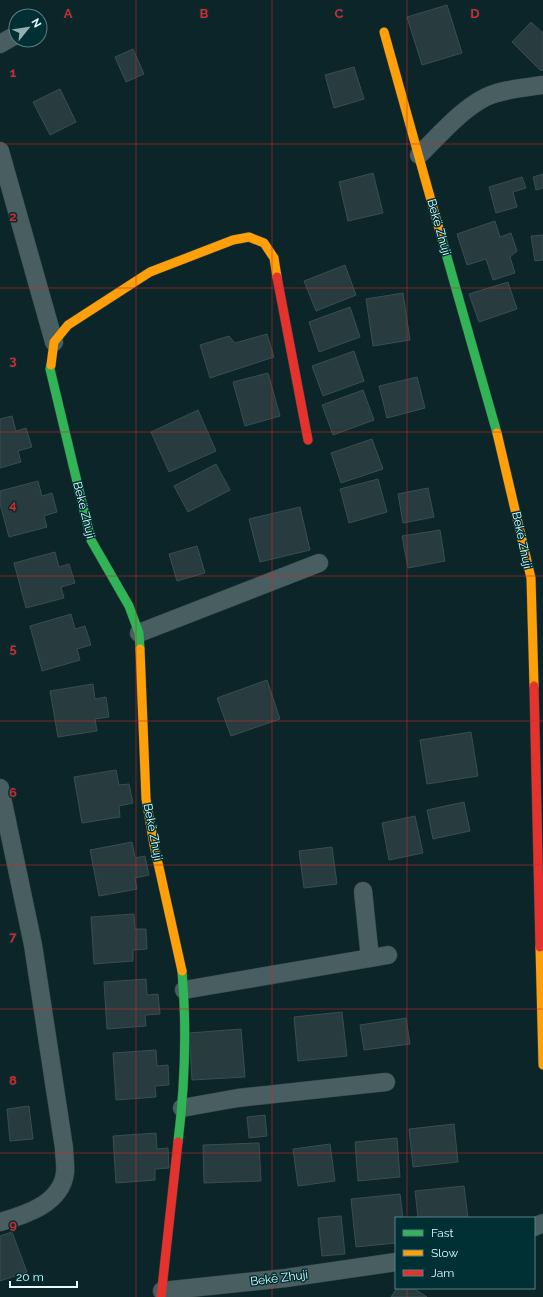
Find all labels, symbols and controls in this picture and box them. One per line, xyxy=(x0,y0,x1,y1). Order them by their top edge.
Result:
text: A xyxy=(64,6,73,21)
text: B xyxy=(200,6,209,21)
text: C xyxy=(335,6,344,21)
text: D xyxy=(470,6,480,21)
north arrow xyxy=(8,8,48,48)
text: N xyxy=(28,16,44,30)
text: 1 xyxy=(10,65,17,80)
street label: Bekë Zhuji xyxy=(424,197,454,257)
text: 2 xyxy=(9,209,17,224)
text: 3 xyxy=(9,353,17,368)
street label: Bekë Zhuji xyxy=(70,480,98,540)
text: 4 xyxy=(9,497,17,512)
street label: Bekë Zhuji xyxy=(509,510,535,570)
text: 5 xyxy=(9,641,17,656)
text: 6 xyxy=(9,785,17,800)
street label: Bekë Zhuji xyxy=(141,802,165,862)
text: 7 xyxy=(9,929,17,944)
text: 8 xyxy=(9,1073,17,1088)
text: 9 xyxy=(9,1217,17,1232)
legend xyxy=(395,1217,535,1289)
text: Fast xyxy=(431,1226,454,1240)
text: Slow xyxy=(431,1246,458,1260)
scale bar xyxy=(10,1263,77,1289)
text: Jam xyxy=(431,1266,454,1280)
street label: Bekë Zhuji xyxy=(249,1268,309,1288)
text: 20 m xyxy=(16,1270,44,1284)

